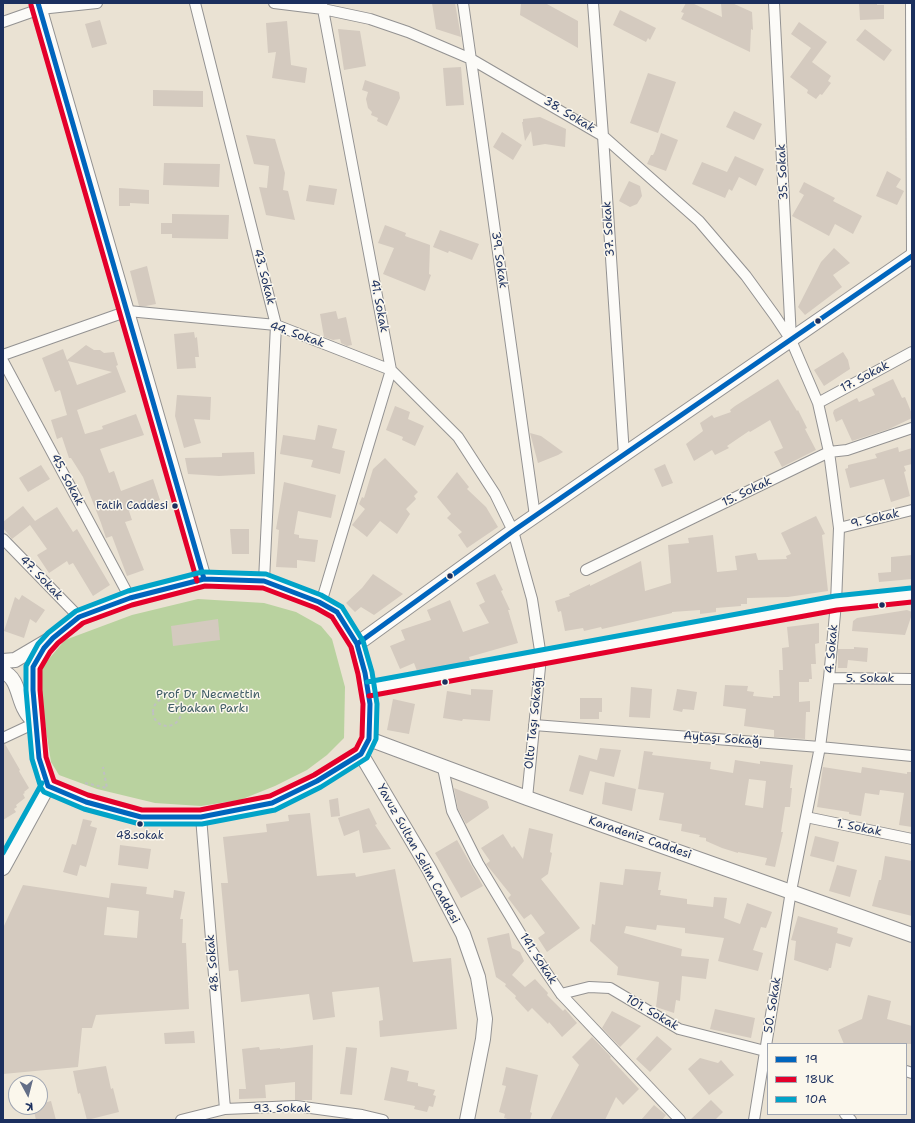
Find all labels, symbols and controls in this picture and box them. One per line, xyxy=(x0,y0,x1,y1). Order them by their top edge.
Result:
street label: 38. Sokak xyxy=(541,94,597,136)
street label: 35. Sokak xyxy=(774,143,792,201)
street label: 37. Sokak xyxy=(600,200,618,258)
street label: 39. Sokak xyxy=(488,231,510,289)
street label: 43. Sokak xyxy=(250,248,278,306)
street label: 41. Sokak xyxy=(367,278,391,334)
unlabelled marker xyxy=(813,316,823,326)
street label: 44. Sokak xyxy=(268,319,326,351)
street label: 17. Sokak xyxy=(838,358,892,396)
street label: 45. Sokak xyxy=(47,452,87,508)
street label: 15. Sokak xyxy=(720,474,774,510)
place label: Fatih Caddesi xyxy=(96,499,168,513)
marker: Fatih Caddesi xyxy=(170,501,180,511)
street label: 9. Sokak xyxy=(849,506,901,532)
street label: 47. Sokak xyxy=(16,553,66,603)
unlabelled marker xyxy=(445,571,455,581)
unlabelled marker xyxy=(877,600,887,610)
street label: 4. Sokak xyxy=(823,624,841,674)
street label: 5. Sokak xyxy=(846,672,894,686)
street label: Oltu Taşı Sokağı xyxy=(522,676,546,770)
unlabelled marker xyxy=(440,677,450,687)
park label: Prof Dr Necmettin Erbakan Parkı xyxy=(156,688,260,716)
street label: Aytaşı Sokağı xyxy=(683,729,763,749)
street label: Yavuz Sultan Selim Caddesi xyxy=(373,781,463,927)
street label: Karadeniz Caddesi xyxy=(587,814,693,862)
street label: 1. Sokak xyxy=(835,817,883,839)
marker: 48.sokak xyxy=(135,819,145,829)
place label: 48.sokak xyxy=(116,829,164,843)
street label: 141. Sokak xyxy=(516,931,560,987)
street label: 48. Sokak xyxy=(203,934,223,992)
street label: 50. Sokak xyxy=(761,976,785,1034)
street label: 101. Sokak xyxy=(623,992,681,1034)
legend xyxy=(767,1043,907,1115)
text: 19 xyxy=(805,1051,818,1067)
text: 18UK xyxy=(805,1071,834,1087)
north arrow xyxy=(8,1075,48,1115)
text: 10A xyxy=(805,1091,827,1107)
text: K xyxy=(25,1099,34,1114)
street label: 93. Sokak xyxy=(253,1102,311,1116)

